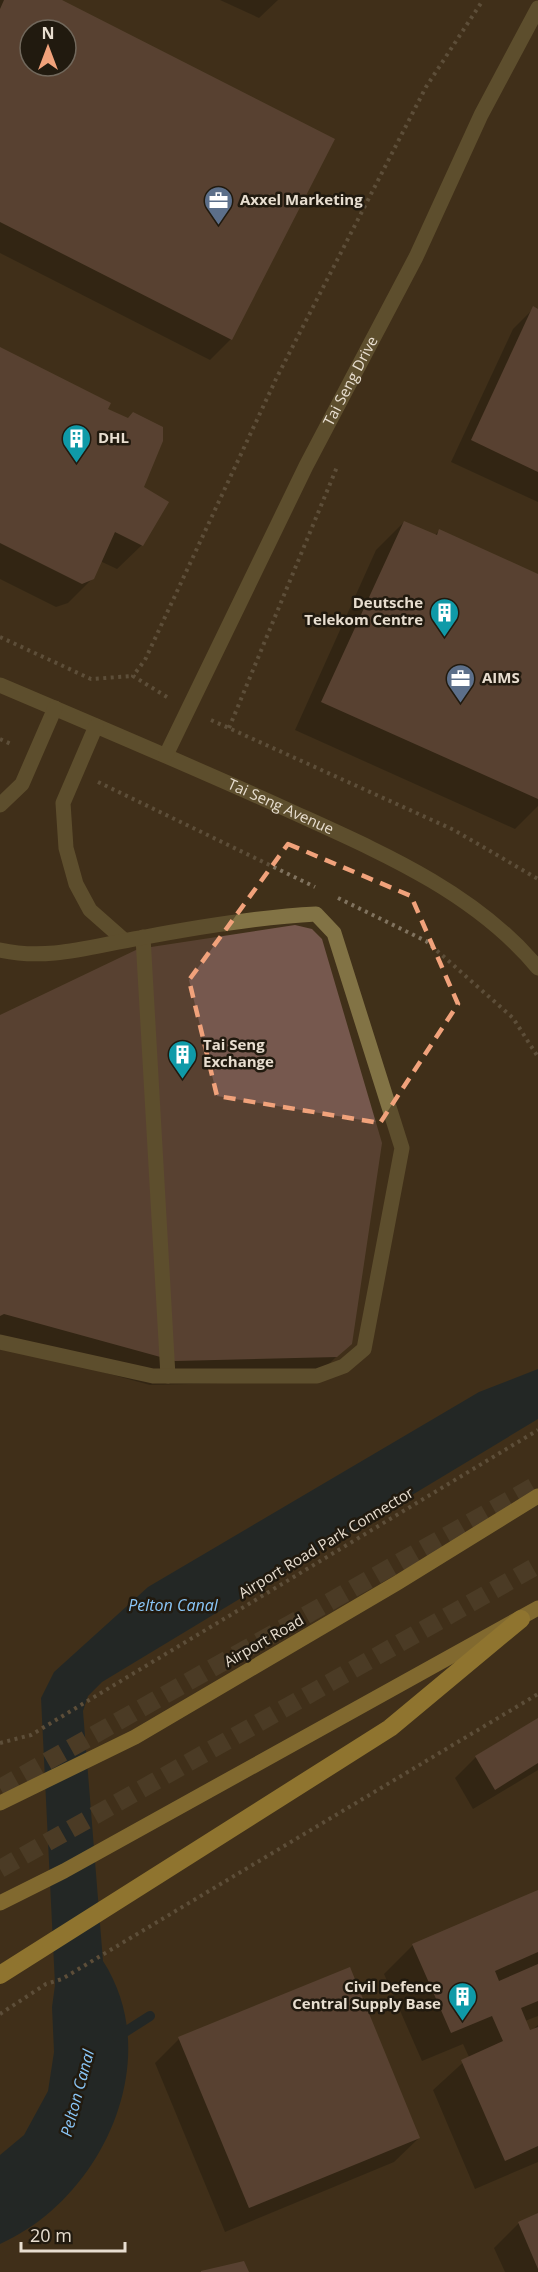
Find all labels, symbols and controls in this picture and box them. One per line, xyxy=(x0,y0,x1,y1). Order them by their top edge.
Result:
north arrow xyxy=(18,18,78,78)
text: N xyxy=(41,22,55,44)
office icon: Axxel Marketing xyxy=(203,184,235,226)
place label: Axxel Marketing xyxy=(240,189,363,209)
street label: Tai Seng Drive xyxy=(318,332,382,429)
building icon: DHL xyxy=(61,422,93,464)
place label: DHL xyxy=(98,427,129,447)
place label: Deutsche Telekom Centre xyxy=(304,592,423,629)
building icon: Deutsche Telekom Centre xyxy=(428,596,460,638)
office icon: AIMS xyxy=(445,662,477,704)
place label: AIMS xyxy=(482,667,520,687)
street label: Tai Seng Avenue xyxy=(225,773,337,838)
place label: Tai Seng Exchange xyxy=(203,1034,274,1071)
building icon: Tai Seng Exchange xyxy=(166,1038,198,1080)
street label: Airport Road Park Connector xyxy=(234,1482,417,1602)
water label: Pelton Canal xyxy=(128,1594,219,1616)
street label: Airport Road xyxy=(220,1609,307,1671)
place label: Civil Defence Central Supply Base xyxy=(292,1976,441,2013)
building icon: Civil Defence Central Supply Base xyxy=(446,1980,478,2022)
water label: Pelton Canal xyxy=(55,2046,99,2139)
scale bar xyxy=(21,2215,124,2253)
text: 20 m xyxy=(30,2223,72,2247)

